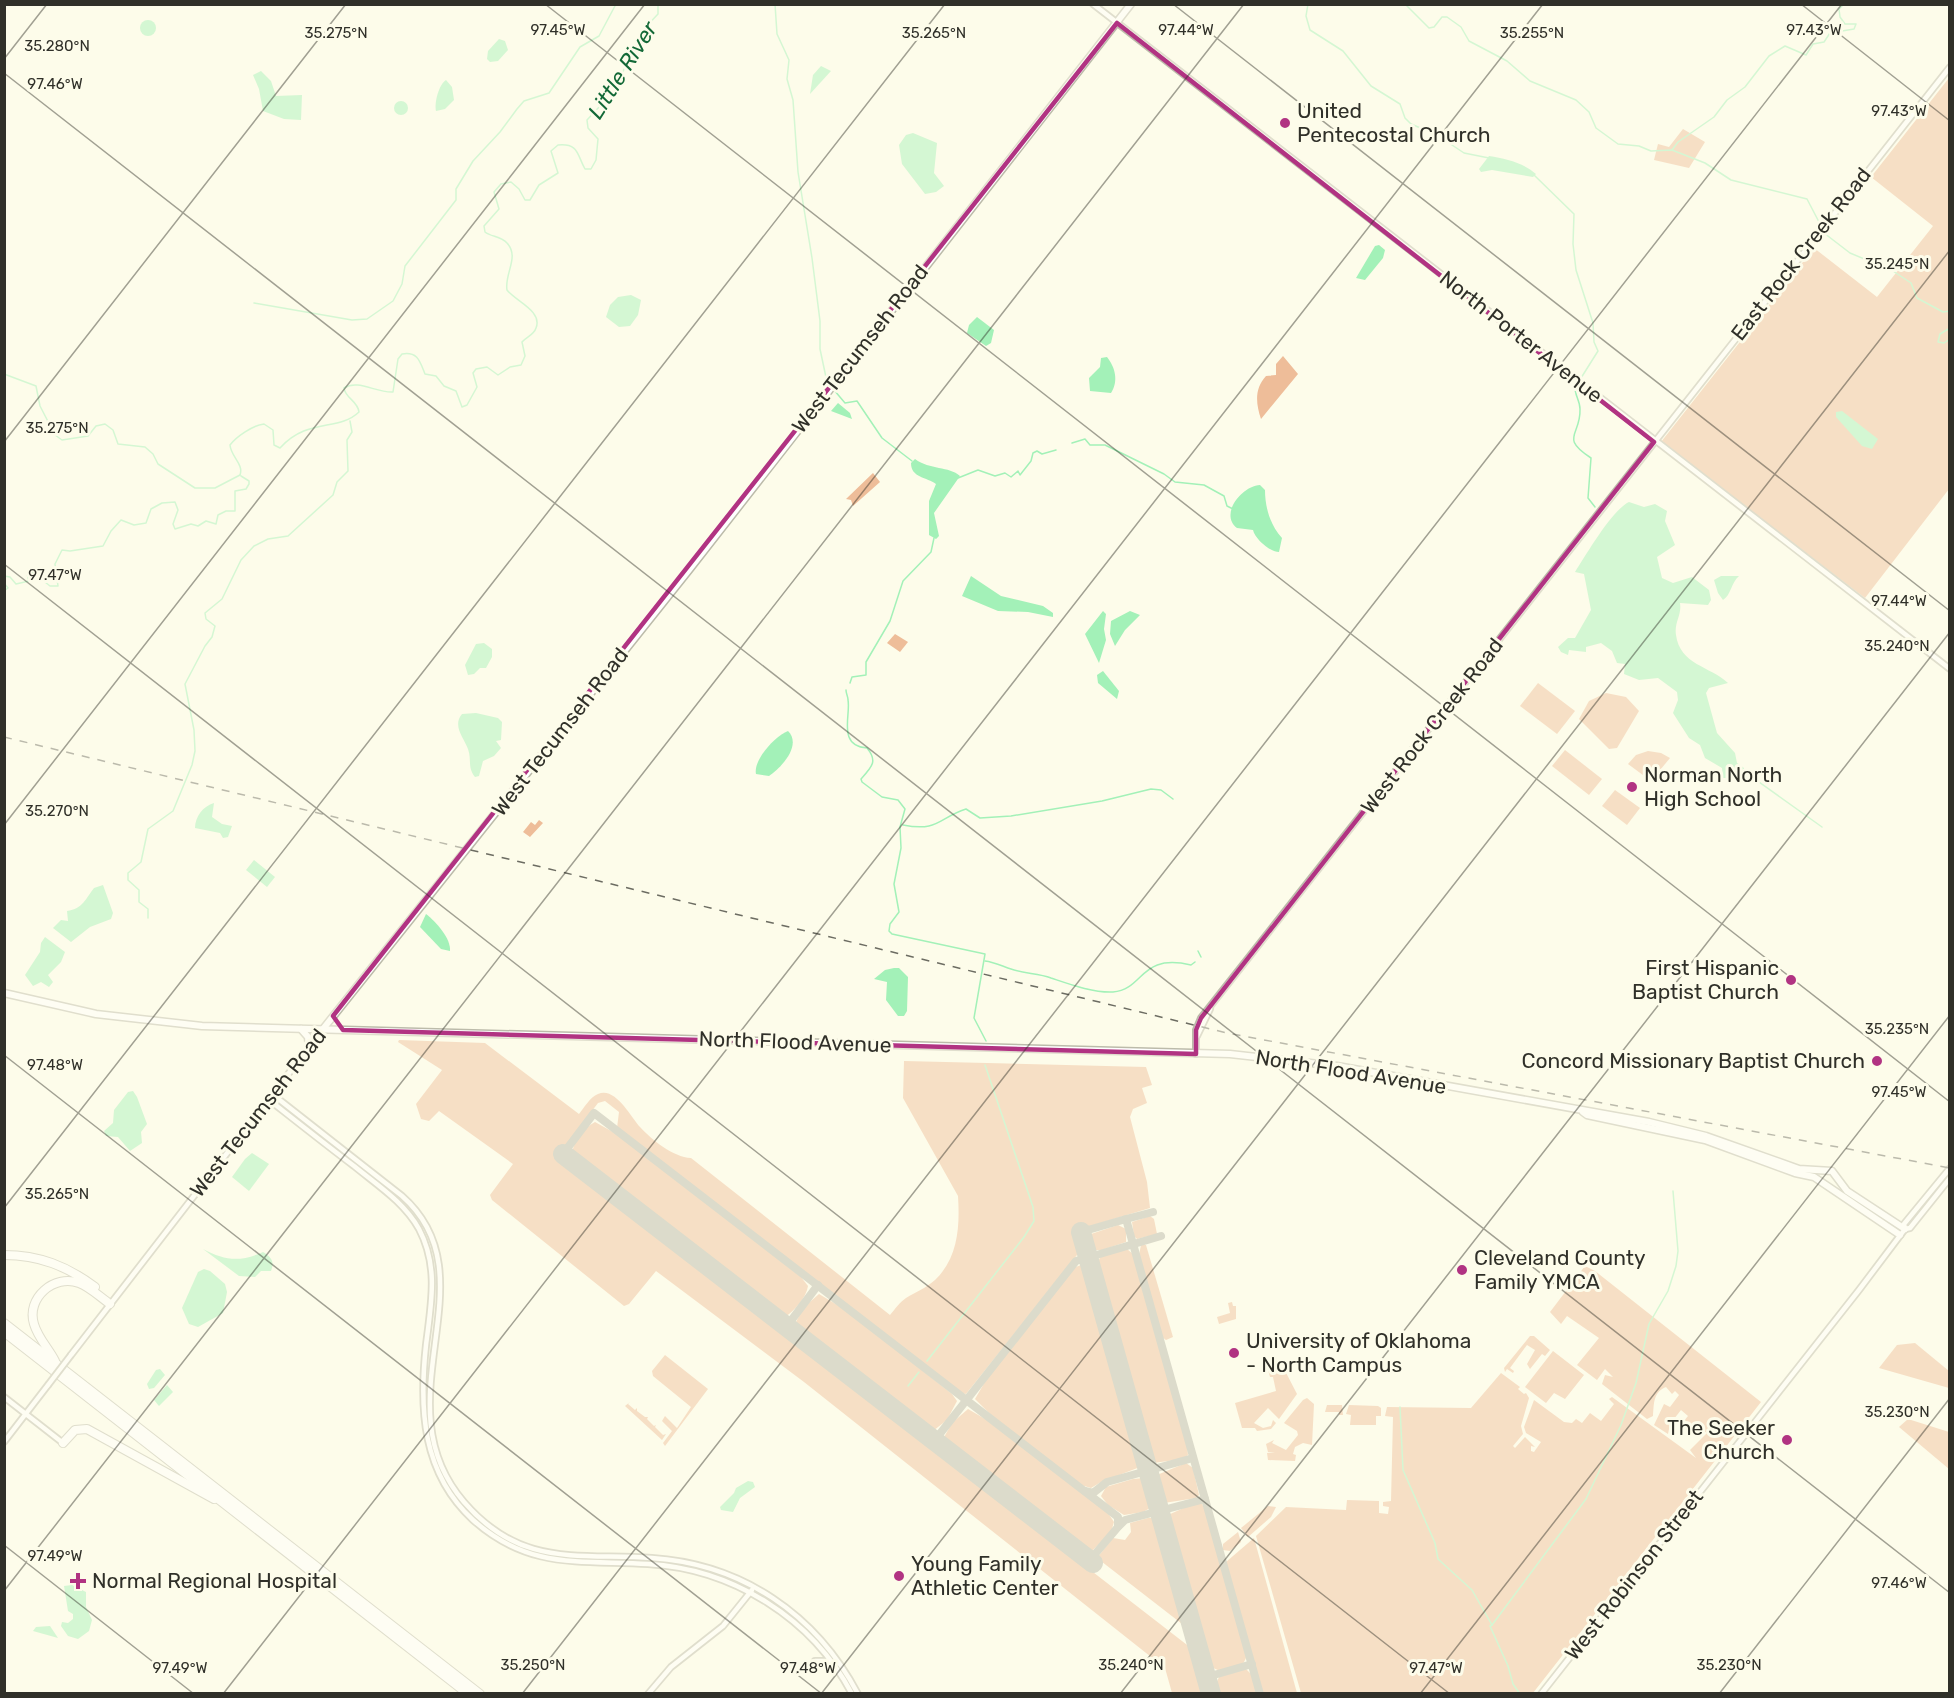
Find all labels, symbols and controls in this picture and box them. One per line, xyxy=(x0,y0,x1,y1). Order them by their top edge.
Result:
water label: Little River xyxy=(582,15,664,124)
text: 97.45°W xyxy=(530,21,586,39)
text: 97.44°W xyxy=(1158,21,1214,39)
text: 97.43°W xyxy=(1786,21,1842,39)
text: 35.275°N xyxy=(304,24,368,42)
text: 35.265°N xyxy=(902,24,966,42)
text: 35.255°N xyxy=(1500,24,1564,42)
text: 35.280°N xyxy=(24,37,90,55)
text: 97.46°W xyxy=(27,75,83,93)
place label: United Pentecostal Church xyxy=(1297,98,1491,147)
text: 97.43°W xyxy=(1871,102,1927,120)
marker: United Pentecostal Church xyxy=(1278,116,1292,130)
street label: East Rock Creek Road xyxy=(1725,162,1876,345)
text: 35.245°N xyxy=(1865,255,1929,273)
street label: West Tecumseh Road xyxy=(786,260,933,438)
street label: North Porter Avenue xyxy=(1435,265,1608,408)
text: 35.275°N xyxy=(25,419,89,437)
text: 97.47°W xyxy=(28,566,82,584)
text: 97.44°W xyxy=(1871,592,1927,610)
street label: West Rock Creek Road xyxy=(1355,633,1508,819)
text: 35.240°N xyxy=(1864,637,1930,655)
street label: West Tecumseh Road xyxy=(486,643,633,821)
place label: Norman North High School xyxy=(1644,762,1782,811)
marker: Norman North High School xyxy=(1625,780,1639,794)
text: 35.270°N xyxy=(25,802,89,820)
place label: First Hispanic Baptist Church xyxy=(1632,955,1779,1004)
marker: First Hispanic Baptist Church xyxy=(1784,973,1798,987)
text: 35.235°N xyxy=(1865,1020,1929,1038)
street label: West Tecumseh Road xyxy=(184,1024,331,1202)
street label: North Flood Avenue xyxy=(698,1026,892,1057)
street label: North Flood Avenue xyxy=(1254,1044,1448,1099)
place label: Concord Missionary Baptist Church xyxy=(1521,1048,1865,1073)
marker: Concord Missionary Baptist Church xyxy=(1870,1054,1884,1068)
text: 97.48°W xyxy=(27,1056,83,1074)
text: 97.45°W xyxy=(1871,1083,1927,1101)
text: 35.265°N xyxy=(25,1185,89,1203)
place label: Cleveland County Family YMCA xyxy=(1474,1245,1646,1294)
marker: Cleveland County Family YMCA xyxy=(1455,1263,1469,1277)
place label: University of Oklahoma - North Campus xyxy=(1246,1328,1471,1377)
marker: University of Oklahoma - North Campus xyxy=(1227,1346,1241,1360)
text: 35.230°N xyxy=(1864,1403,1930,1421)
place label: The Seeker Church xyxy=(1667,1415,1775,1464)
marker: The Seeker Church xyxy=(1780,1433,1794,1447)
street label: West Robinson Street xyxy=(1559,1484,1708,1665)
text: 97.49°W xyxy=(27,1547,83,1565)
place label: Young Family Athletic Center xyxy=(911,1551,1059,1600)
place label: Normal Regional Hospital xyxy=(92,1568,337,1593)
marker: Young Family Athletic Center xyxy=(892,1569,906,1583)
marker: Normal Regional Hospital xyxy=(69,1572,87,1590)
text: 97.46°W xyxy=(1871,1574,1927,1592)
text: 35.250°N xyxy=(500,1656,566,1674)
text: 35.240°N xyxy=(1098,1656,1164,1674)
text: 35.230°N xyxy=(1696,1656,1762,1674)
text: 97.49°W xyxy=(152,1659,208,1677)
text: 97.48°W xyxy=(780,1659,836,1677)
text: 97.47°W xyxy=(1409,1659,1463,1677)

